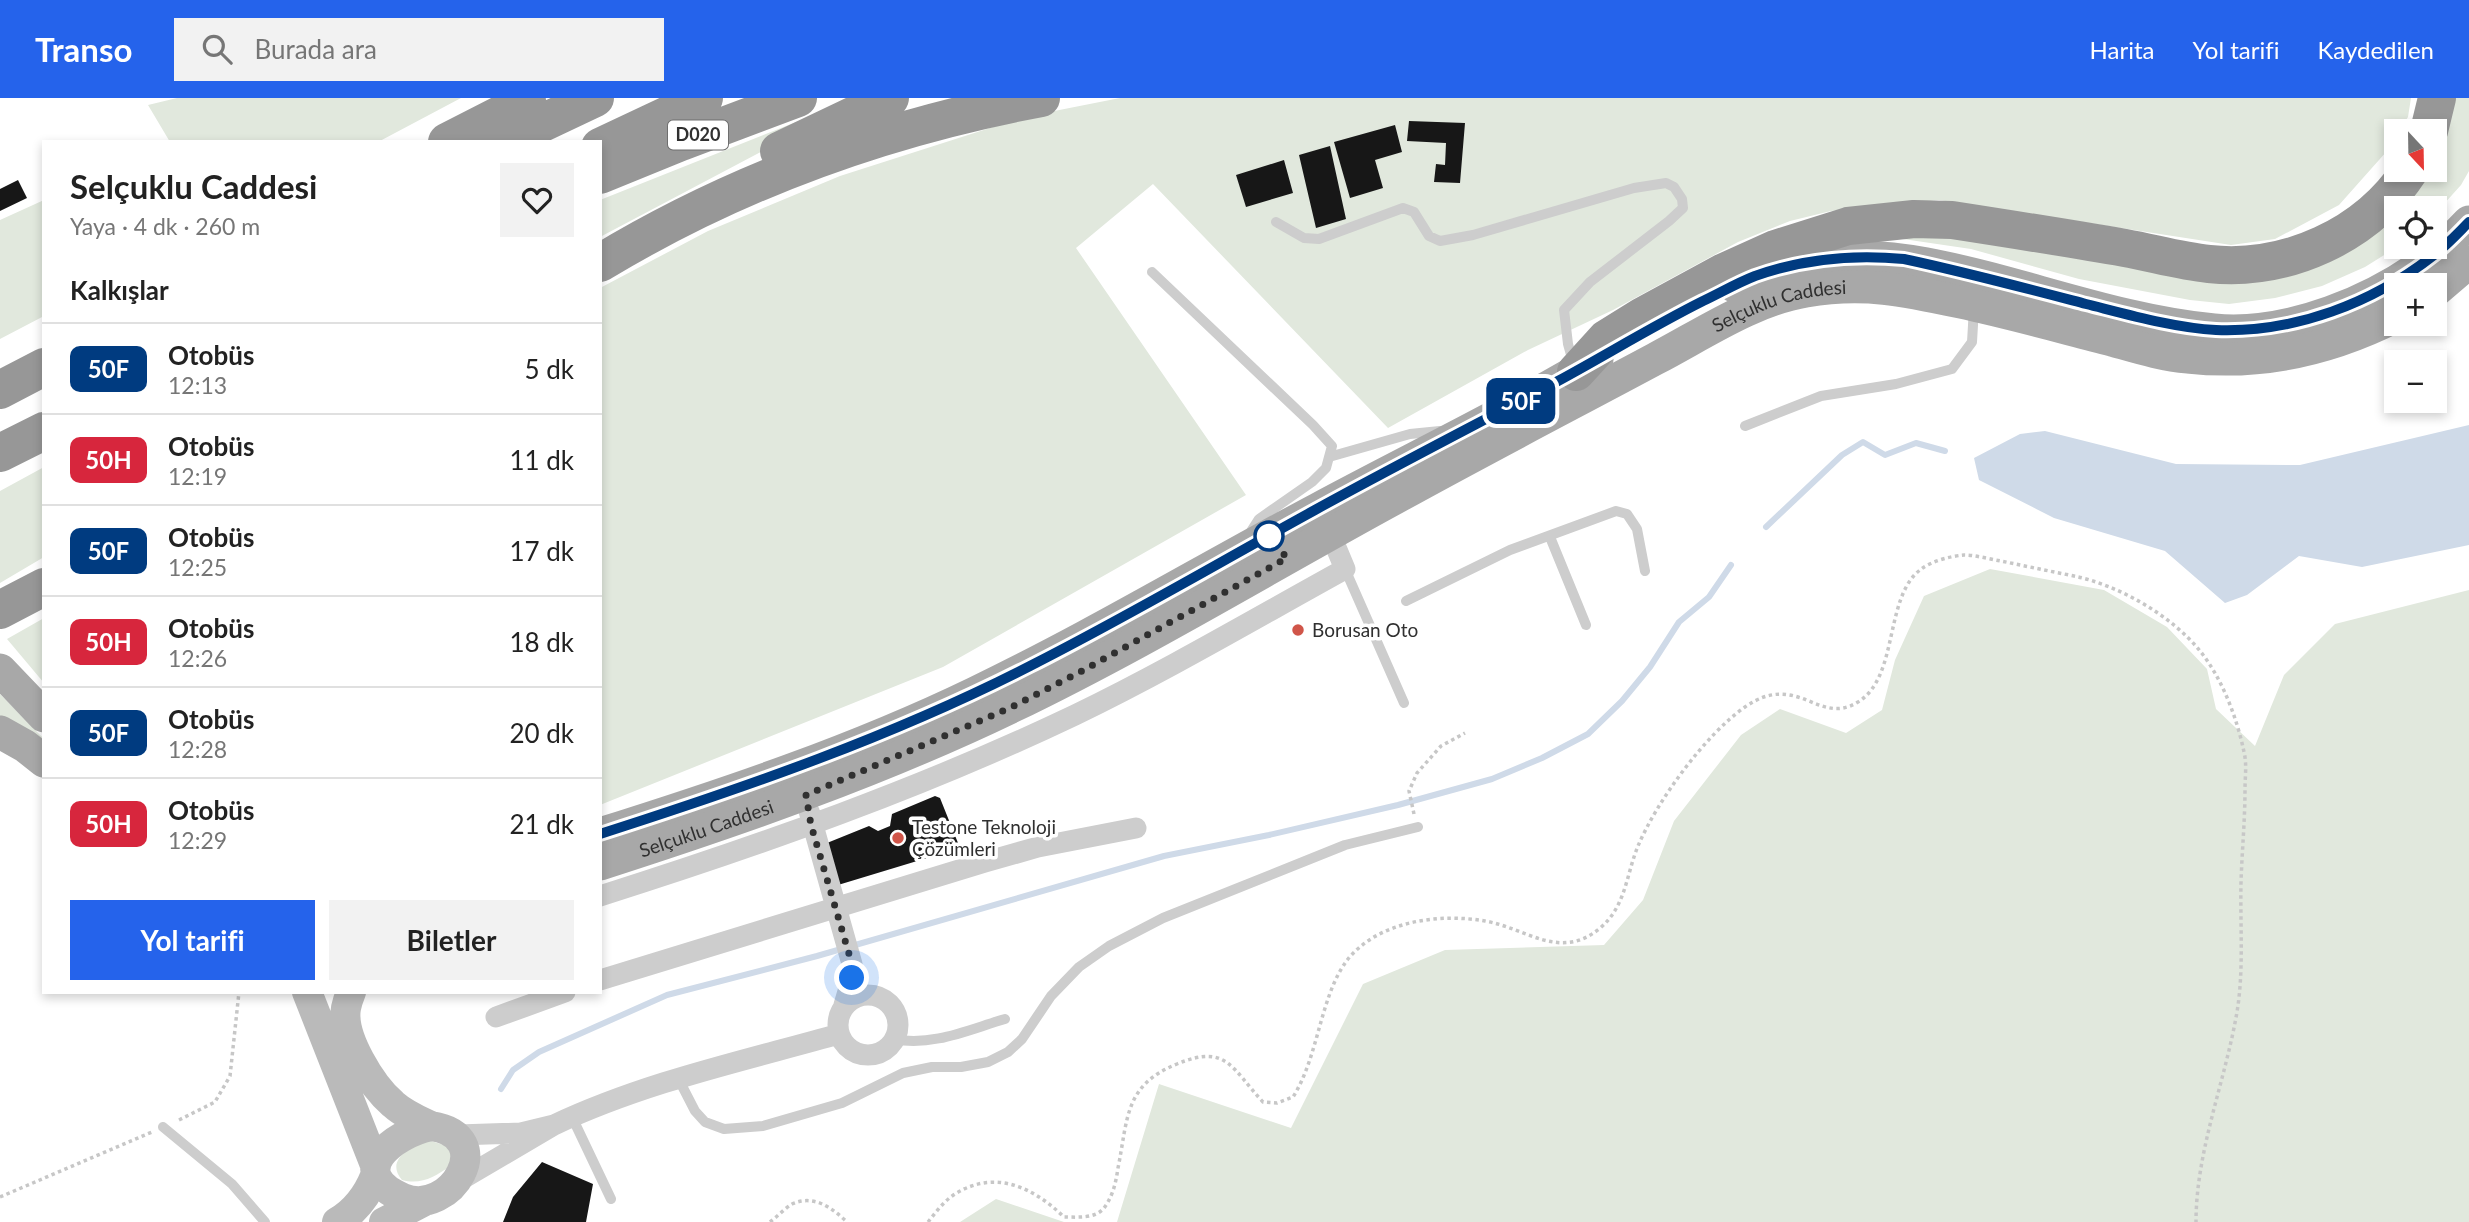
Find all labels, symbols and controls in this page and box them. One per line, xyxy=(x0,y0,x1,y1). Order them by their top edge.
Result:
search box xyxy=(174,18,664,81)
text: Transo xyxy=(35,29,132,69)
icon: search xyxy=(198,30,236,68)
text: Burada ara xyxy=(254,33,377,65)
text: Harita xyxy=(2090,35,2154,64)
text: Yol tarifi xyxy=(2192,35,2279,64)
text: Kaydedilen xyxy=(2317,35,2434,64)
north arrow xyxy=(2384,119,2446,182)
map controls xyxy=(2384,119,2447,413)
road number: D020 xyxy=(668,120,728,150)
button: heart xyxy=(500,163,574,237)
text: Selçuklu Caddesi xyxy=(70,166,317,206)
button: locate xyxy=(2384,196,2447,259)
text: Yaya · 4 dk · 260 m xyxy=(70,212,260,240)
button: + xyxy=(2384,273,2447,336)
text: Kalkışlar xyxy=(70,274,169,306)
street label: Selçuklu Caddesi xyxy=(1708,275,1847,337)
text: Otobüs xyxy=(168,339,254,371)
button: − xyxy=(2384,350,2447,413)
text: 5 dk xyxy=(524,353,574,385)
text: 50F xyxy=(88,354,129,383)
text: 12:13 xyxy=(168,371,227,399)
line badge: 50F xyxy=(1481,378,1561,424)
text: 50F xyxy=(1500,386,1542,415)
text: Otobüs xyxy=(168,430,254,462)
text: 11 dk xyxy=(509,444,574,476)
text: 50H xyxy=(85,445,132,474)
text: 12:19 xyxy=(168,462,227,490)
text: Otobüs xyxy=(168,521,254,553)
unlabelled marker xyxy=(1254,521,1284,551)
text: 17 dk xyxy=(509,535,574,567)
text: 50F xyxy=(88,536,129,565)
text: 12:25 xyxy=(168,553,227,581)
text: Otobüs xyxy=(168,612,254,644)
place label: Borusan Oto xyxy=(1312,618,1418,641)
marker: Borusan Oto xyxy=(1290,622,1306,638)
text: 18 dk xyxy=(509,626,574,658)
text: 50H xyxy=(85,627,132,656)
text: 12:26 xyxy=(168,644,227,672)
text: Otobüs xyxy=(168,703,254,735)
text: 20 dk xyxy=(509,717,574,749)
text: 50F xyxy=(88,718,129,747)
text: 12:28 xyxy=(168,735,227,763)
text: Otobüs xyxy=(168,794,254,826)
street label: Selçuklu Caddesi xyxy=(636,794,776,862)
text: 21 dk xyxy=(509,808,574,840)
text: 50H xyxy=(85,809,132,838)
place label: Testone Teknoloji Çözümleri xyxy=(912,815,1056,860)
text: 12:29 xyxy=(168,826,227,854)
marker: Testone Teknoloji Çözümleri xyxy=(890,830,906,846)
button: Yol tarifi xyxy=(70,900,315,980)
button: Biletler xyxy=(329,900,574,980)
your location xyxy=(834,960,869,995)

